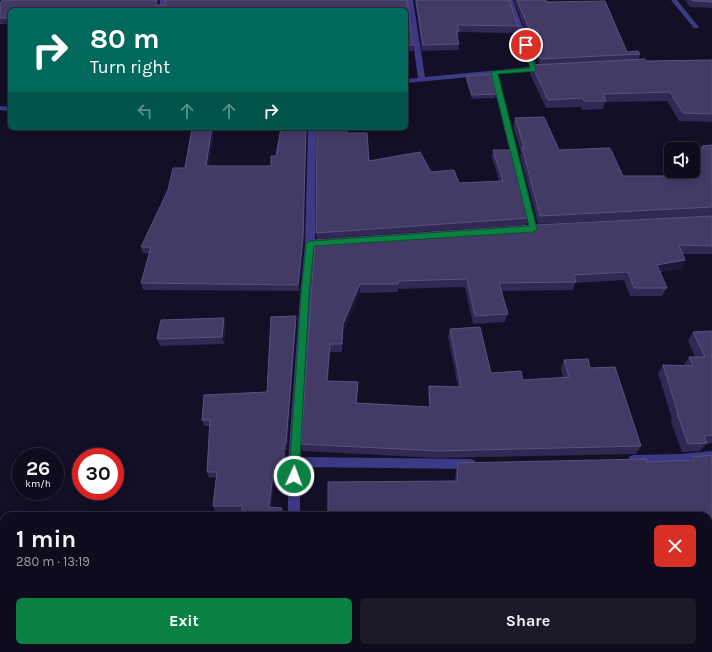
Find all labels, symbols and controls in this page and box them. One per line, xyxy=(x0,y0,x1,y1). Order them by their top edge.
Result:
text: 80 m xyxy=(90,22,159,55)
icon: right xyxy=(24,24,76,76)
pin xyxy=(509,28,543,62)
icon: arrive xyxy=(515,34,537,56)
text: Turn right xyxy=(90,56,170,78)
icon: left xyxy=(134,100,156,122)
icon: ahead xyxy=(176,100,198,122)
icon: ahead xyxy=(218,100,240,122)
icon: right xyxy=(260,100,282,122)
map controls xyxy=(664,142,700,178)
button: sound xyxy=(664,142,700,178)
speed limit sign: 30 xyxy=(72,448,124,500)
position arrow xyxy=(273,455,315,497)
text: 26 xyxy=(26,457,50,480)
text: km/h xyxy=(25,478,51,490)
text: 1 min xyxy=(16,525,76,553)
button: close xyxy=(654,525,696,567)
text: 280 m · 13:19 xyxy=(16,554,90,569)
button: Exit xyxy=(16,598,352,644)
button: Share xyxy=(360,598,696,644)

